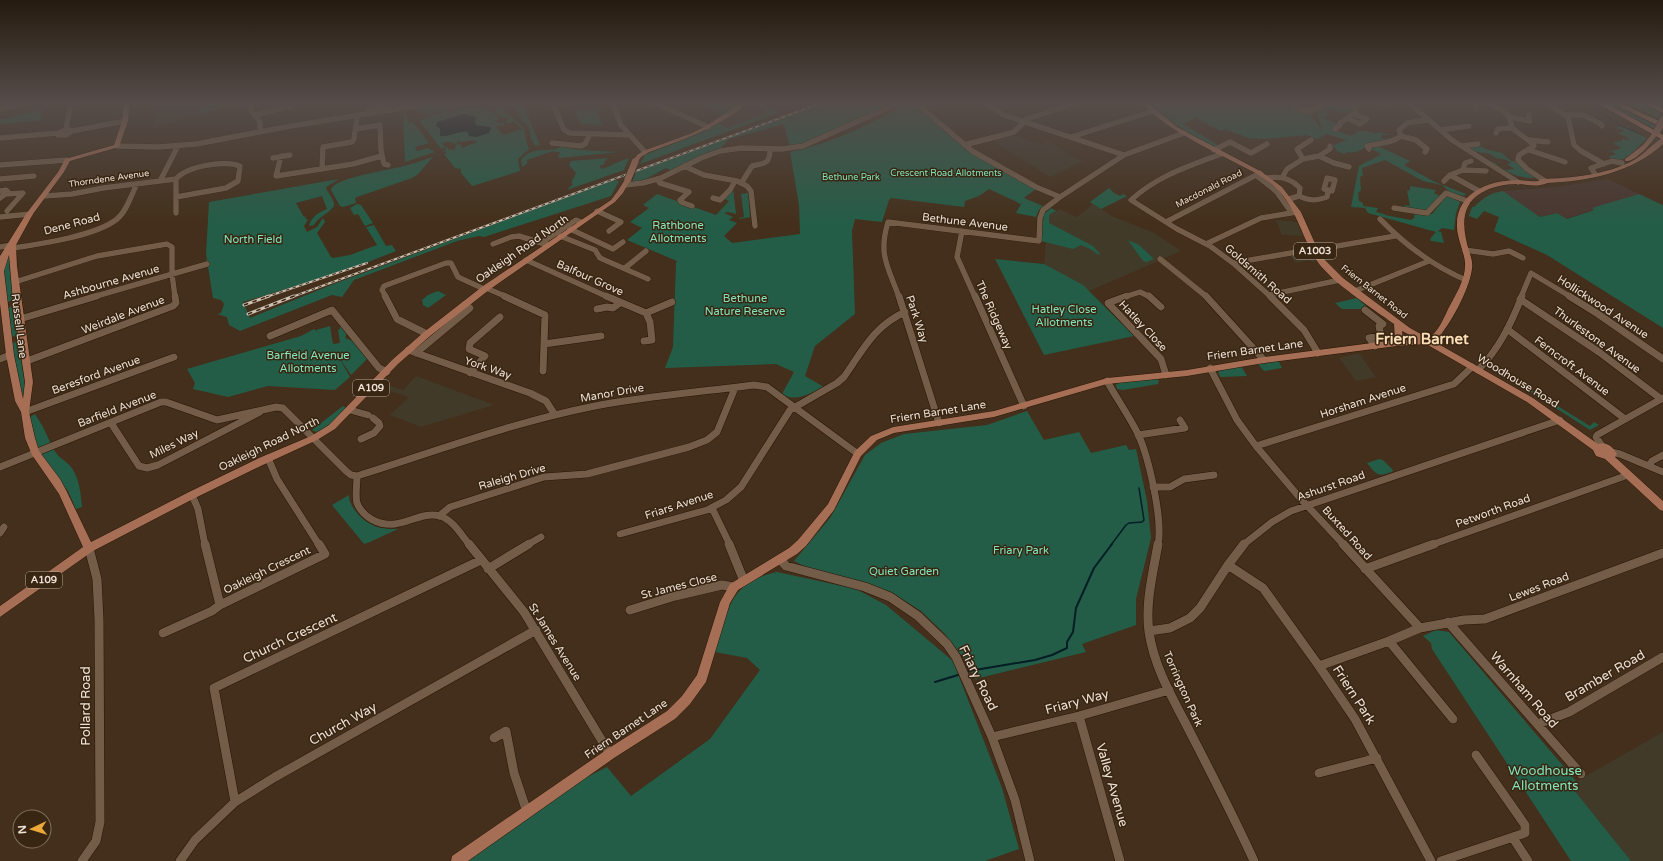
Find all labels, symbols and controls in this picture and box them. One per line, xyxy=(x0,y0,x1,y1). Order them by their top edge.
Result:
street label: Thorndene Avenue xyxy=(68,168,150,190)
park label: Crescent Road Allotments xyxy=(890,168,1002,179)
street label: Macdonald Road xyxy=(1174,168,1244,210)
park label: Bethune Park xyxy=(822,172,880,183)
street label: Dene Road xyxy=(42,210,102,238)
street label: Bethune Avenue xyxy=(921,210,1009,234)
street label: Oakleigh Road North xyxy=(473,212,571,286)
park label: Rathbone Allotments xyxy=(650,219,706,245)
park label: North Field xyxy=(224,233,282,246)
street label: Goldsmith Road xyxy=(1222,241,1294,307)
road number: A1003 xyxy=(1294,243,1336,259)
street label: Balfour Grove xyxy=(555,257,625,299)
street label: Ashbourne Avenue xyxy=(61,262,161,302)
street label: Friern Barnet Road xyxy=(1339,263,1409,321)
street label: Hollickwood Avenue xyxy=(1555,273,1651,341)
street label: The Ridgeway xyxy=(973,279,1015,351)
park label: Bethune Nature Reserve xyxy=(705,292,785,318)
street label: Russell Lane xyxy=(9,293,29,359)
street label: Weirdale Avenue xyxy=(80,293,166,337)
street label: Park Way xyxy=(903,294,931,344)
street label: Hatley Close xyxy=(1116,298,1170,354)
park label: Hatley Close Allotments xyxy=(1032,303,1096,329)
street label: Thurlestone Avenue xyxy=(1551,304,1643,376)
district label: Friern Barnet xyxy=(1375,330,1469,348)
street label: Ferncroft Avenue xyxy=(1532,334,1612,398)
street label: Friern Barnet Lane xyxy=(1206,337,1304,363)
park label: Barfield Avenue Allotments xyxy=(266,349,350,375)
street label: Woodhouse Road xyxy=(1475,351,1561,411)
street label: Beresford Avenue xyxy=(50,353,142,397)
street label: York Way xyxy=(463,354,513,382)
road number: A109 xyxy=(353,380,389,396)
street label: Manor Drive xyxy=(579,381,645,405)
street label: Horsham Avenue xyxy=(1318,381,1408,421)
street label: Barfield Avenue xyxy=(76,388,158,430)
street label: Friern Barnet Lane xyxy=(889,398,987,426)
street label: Oakleigh Road North xyxy=(217,414,321,474)
street label: Miles Way xyxy=(147,426,201,461)
street label: Raleigh Drive xyxy=(477,461,547,493)
street label: Ashurst Road xyxy=(1295,468,1367,504)
street label: Friars Avenue xyxy=(643,488,715,522)
street label: Petworth Road xyxy=(1454,491,1532,531)
street label: Buxted Road xyxy=(1319,503,1375,563)
street label: Oakleigh Crescent xyxy=(221,543,313,597)
park label: Friary Park xyxy=(993,544,1049,557)
park label: Quiet Garden xyxy=(869,565,939,578)
street label: St James Close xyxy=(640,570,718,602)
street label: Lewes Road xyxy=(1507,570,1571,604)
road number: A109 xyxy=(26,572,62,588)
street label: St James Avenue xyxy=(526,601,584,683)
street label: Church Crescent xyxy=(240,609,340,667)
street label: Friary Road xyxy=(955,643,1001,713)
street label: Bramber Road xyxy=(1562,647,1648,705)
street label: Torrington Park xyxy=(1161,649,1205,729)
street label: Warnham Road xyxy=(1486,649,1562,731)
street label: Friern Park xyxy=(1329,662,1379,728)
street label: Pollard Road xyxy=(78,666,94,746)
street label: Friary Way xyxy=(1043,686,1111,718)
street label: Friern Barnet Lane xyxy=(582,697,670,761)
street label: Church Way xyxy=(306,699,380,749)
street label: Valley Avenue xyxy=(1092,741,1132,829)
park label: Woodhouse Allotments xyxy=(1508,763,1582,794)
north arrow xyxy=(12,809,52,849)
text: N xyxy=(16,825,29,835)

